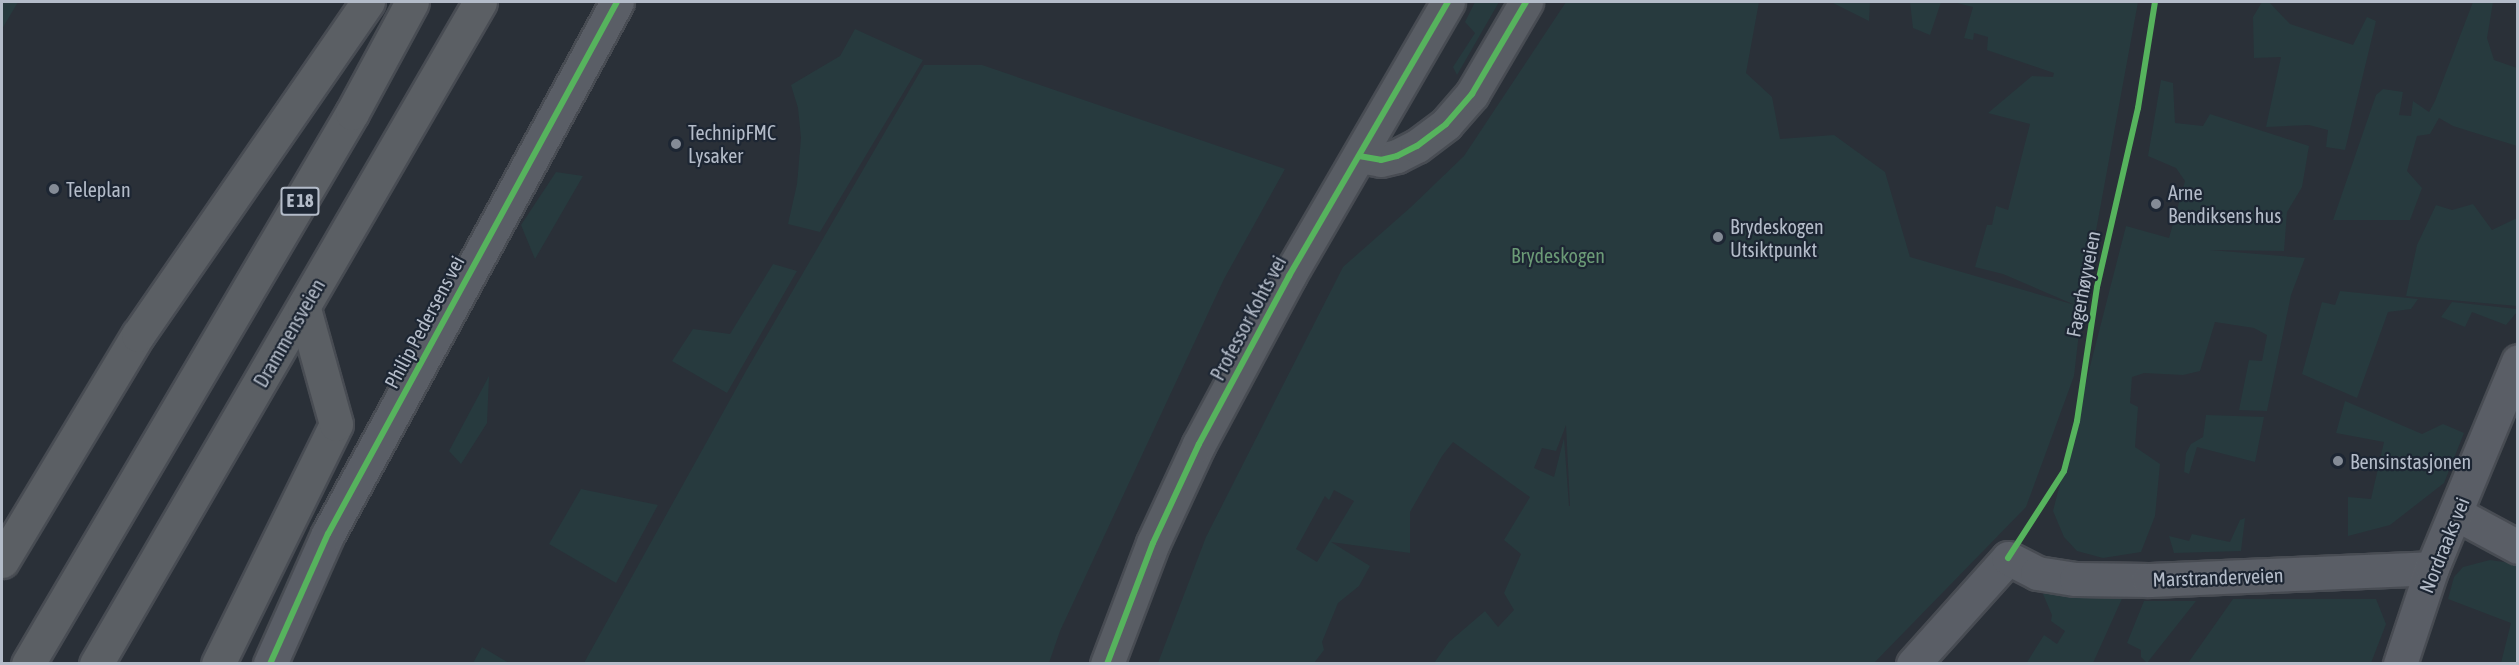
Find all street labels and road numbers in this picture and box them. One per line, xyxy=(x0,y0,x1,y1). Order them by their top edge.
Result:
road number: E 18 xyxy=(279,186,321,216)
street label: Fagerhøyveien xyxy=(2061,229,2105,339)
street label: Philip Pedersens vei xyxy=(379,252,469,392)
street label: Professor Kohts vei xyxy=(1205,252,1291,384)
street label: Drammensveien xyxy=(248,275,330,391)
street label: Nordraaks vei xyxy=(2414,494,2474,596)
street label: Marstranderveien xyxy=(2152,563,2284,591)

